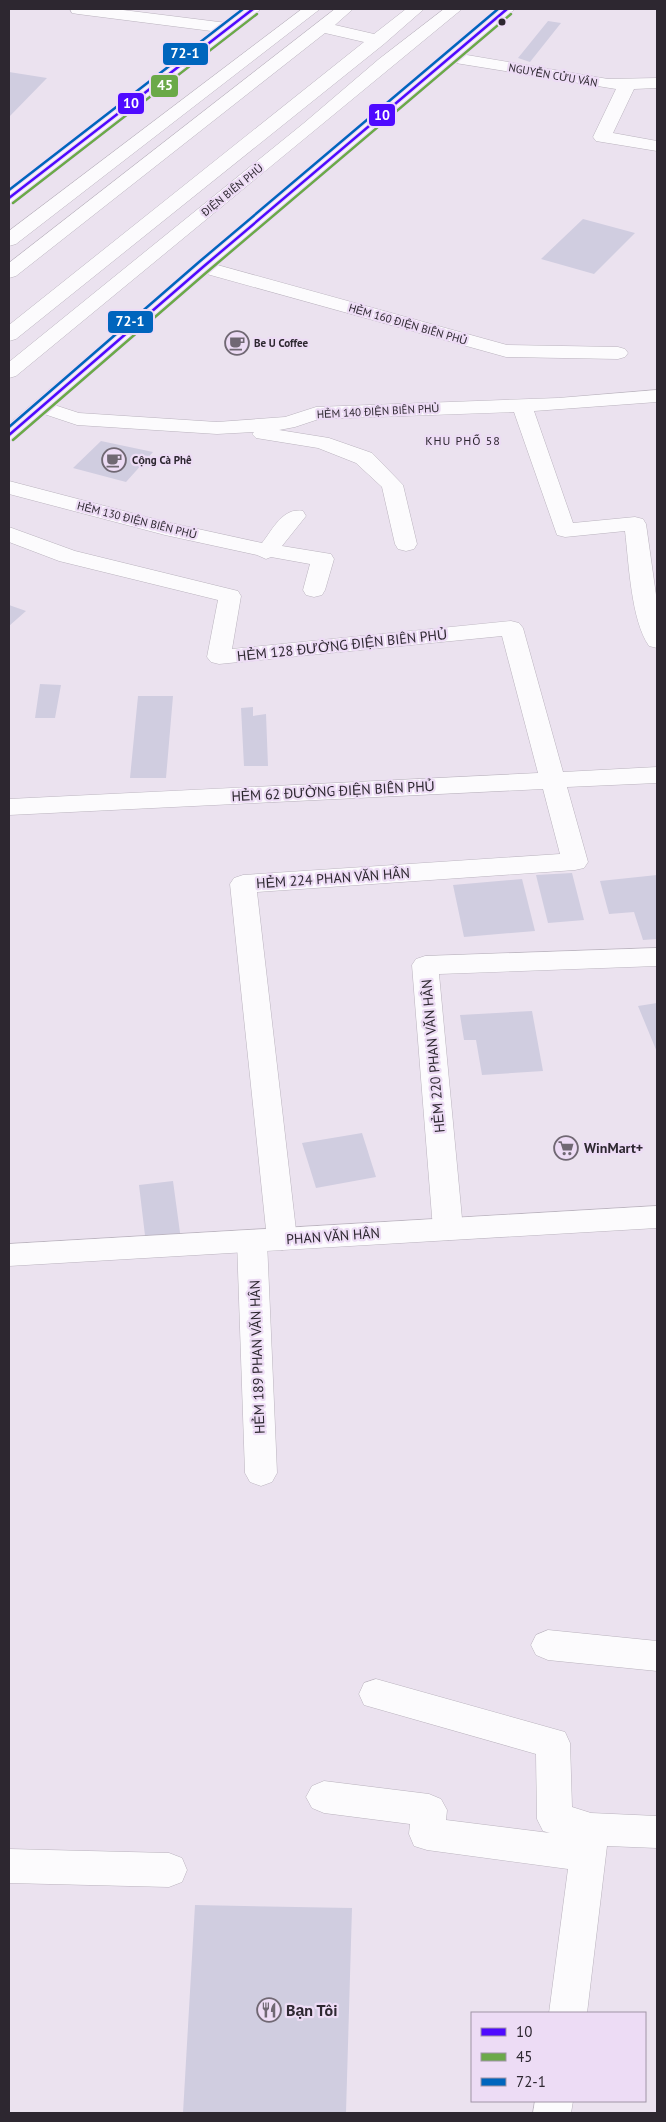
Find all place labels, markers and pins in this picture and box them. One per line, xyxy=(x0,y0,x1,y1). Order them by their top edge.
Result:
unlabelled marker xyxy=(497,17,507,27)
cafe icon: Be U Coffee xyxy=(224,330,250,356)
place label: Be U Coffee xyxy=(254,336,308,350)
cafe icon: Cộng Cà Phê xyxy=(101,447,127,473)
place label: Cộng Cà Phê xyxy=(132,453,192,467)
supermarket icon: WinMart+ xyxy=(553,1135,579,1161)
place label: WinMart+ xyxy=(584,1139,643,1157)
restaurant icon: Bạn Tôi xyxy=(256,1997,282,2023)
place label: Bạn Tôi xyxy=(286,2000,337,2020)

